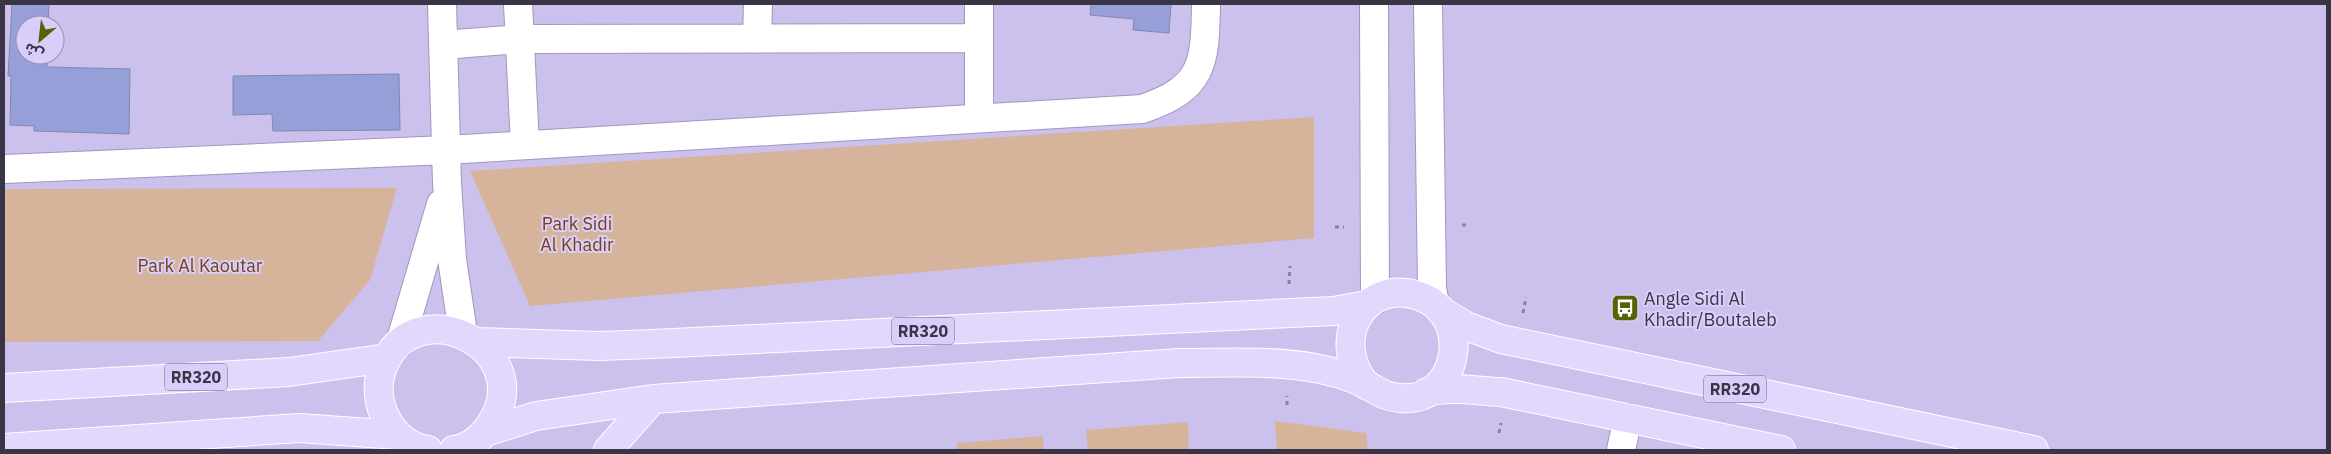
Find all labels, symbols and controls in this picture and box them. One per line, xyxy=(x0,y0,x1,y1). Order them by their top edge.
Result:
north arrow xyxy=(15,15,65,65)
text: ش xyxy=(21,39,47,64)
park label: Park Sidi Al Khadir xyxy=(540,212,614,256)
park label: Park Al Kaoutar xyxy=(138,254,263,277)
place label: Angle Sidi Al Khadir/Boutaleb xyxy=(1644,287,1777,331)
bus stop icon: Angle Sidi Al Khadir/Boutaleb xyxy=(1610,293,1640,323)
road number: RR320 xyxy=(892,318,954,344)
road number: RR320 xyxy=(165,364,227,391)
road number: RR320 xyxy=(1704,376,1766,402)

